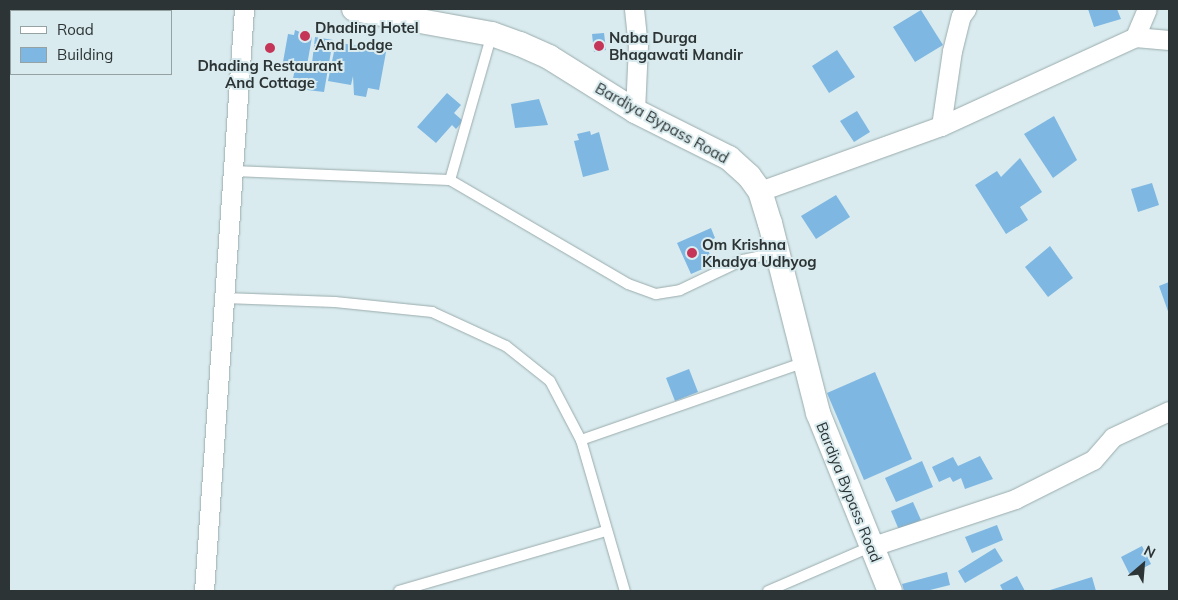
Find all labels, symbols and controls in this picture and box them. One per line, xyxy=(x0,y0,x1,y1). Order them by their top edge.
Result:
legend xyxy=(10,10,172,75)
place label: Dhading Hotel And Lodge xyxy=(315,18,419,53)
text: Road xyxy=(57,20,94,39)
place label: Naba Durga Bhagawati Mandir xyxy=(609,28,743,63)
marker: Dhading Hotel And Lodge xyxy=(299,30,311,42)
marker: Naba Durga Bhagawati Mandir xyxy=(593,40,605,52)
marker: Dhading Restaurant And Cottage xyxy=(264,42,276,54)
text: Building xyxy=(57,45,113,64)
place label: Dhading Restaurant And Cottage xyxy=(197,56,343,91)
street label: Bardiya Bypass Road xyxy=(592,79,732,167)
place label: Om Krishna Khadya Udhyog xyxy=(702,235,817,270)
marker: Om Krishna Khadya Udhyog xyxy=(686,247,698,259)
street label: Bardiya Bypass Road xyxy=(813,419,885,565)
north arrow xyxy=(1118,540,1168,590)
text: N xyxy=(1141,541,1159,562)

